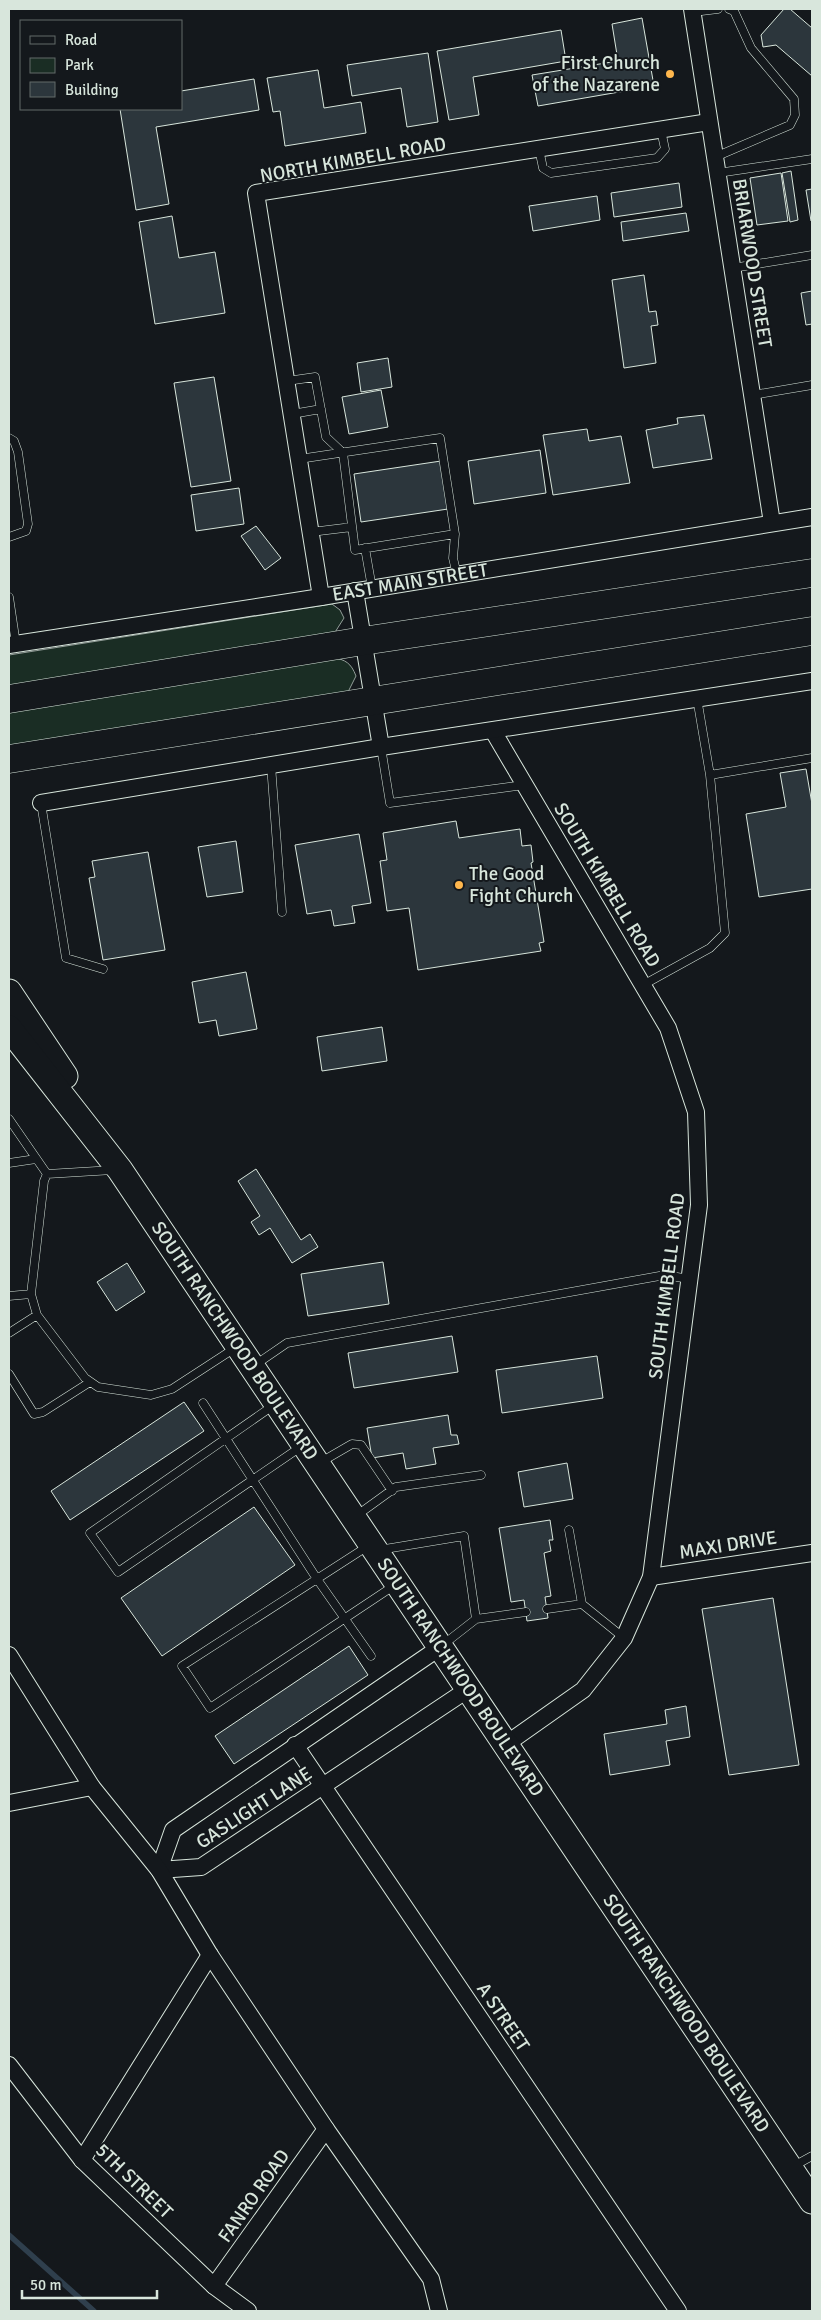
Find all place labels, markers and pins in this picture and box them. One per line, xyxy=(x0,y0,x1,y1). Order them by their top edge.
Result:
place label: First Church of the Nazarene xyxy=(532,51,660,97)
marker: First Church of the Nazarene xyxy=(664,68,676,80)
place label: The Good Fight Church xyxy=(469,862,573,908)
marker: The Good Fight Church xyxy=(453,879,465,891)

